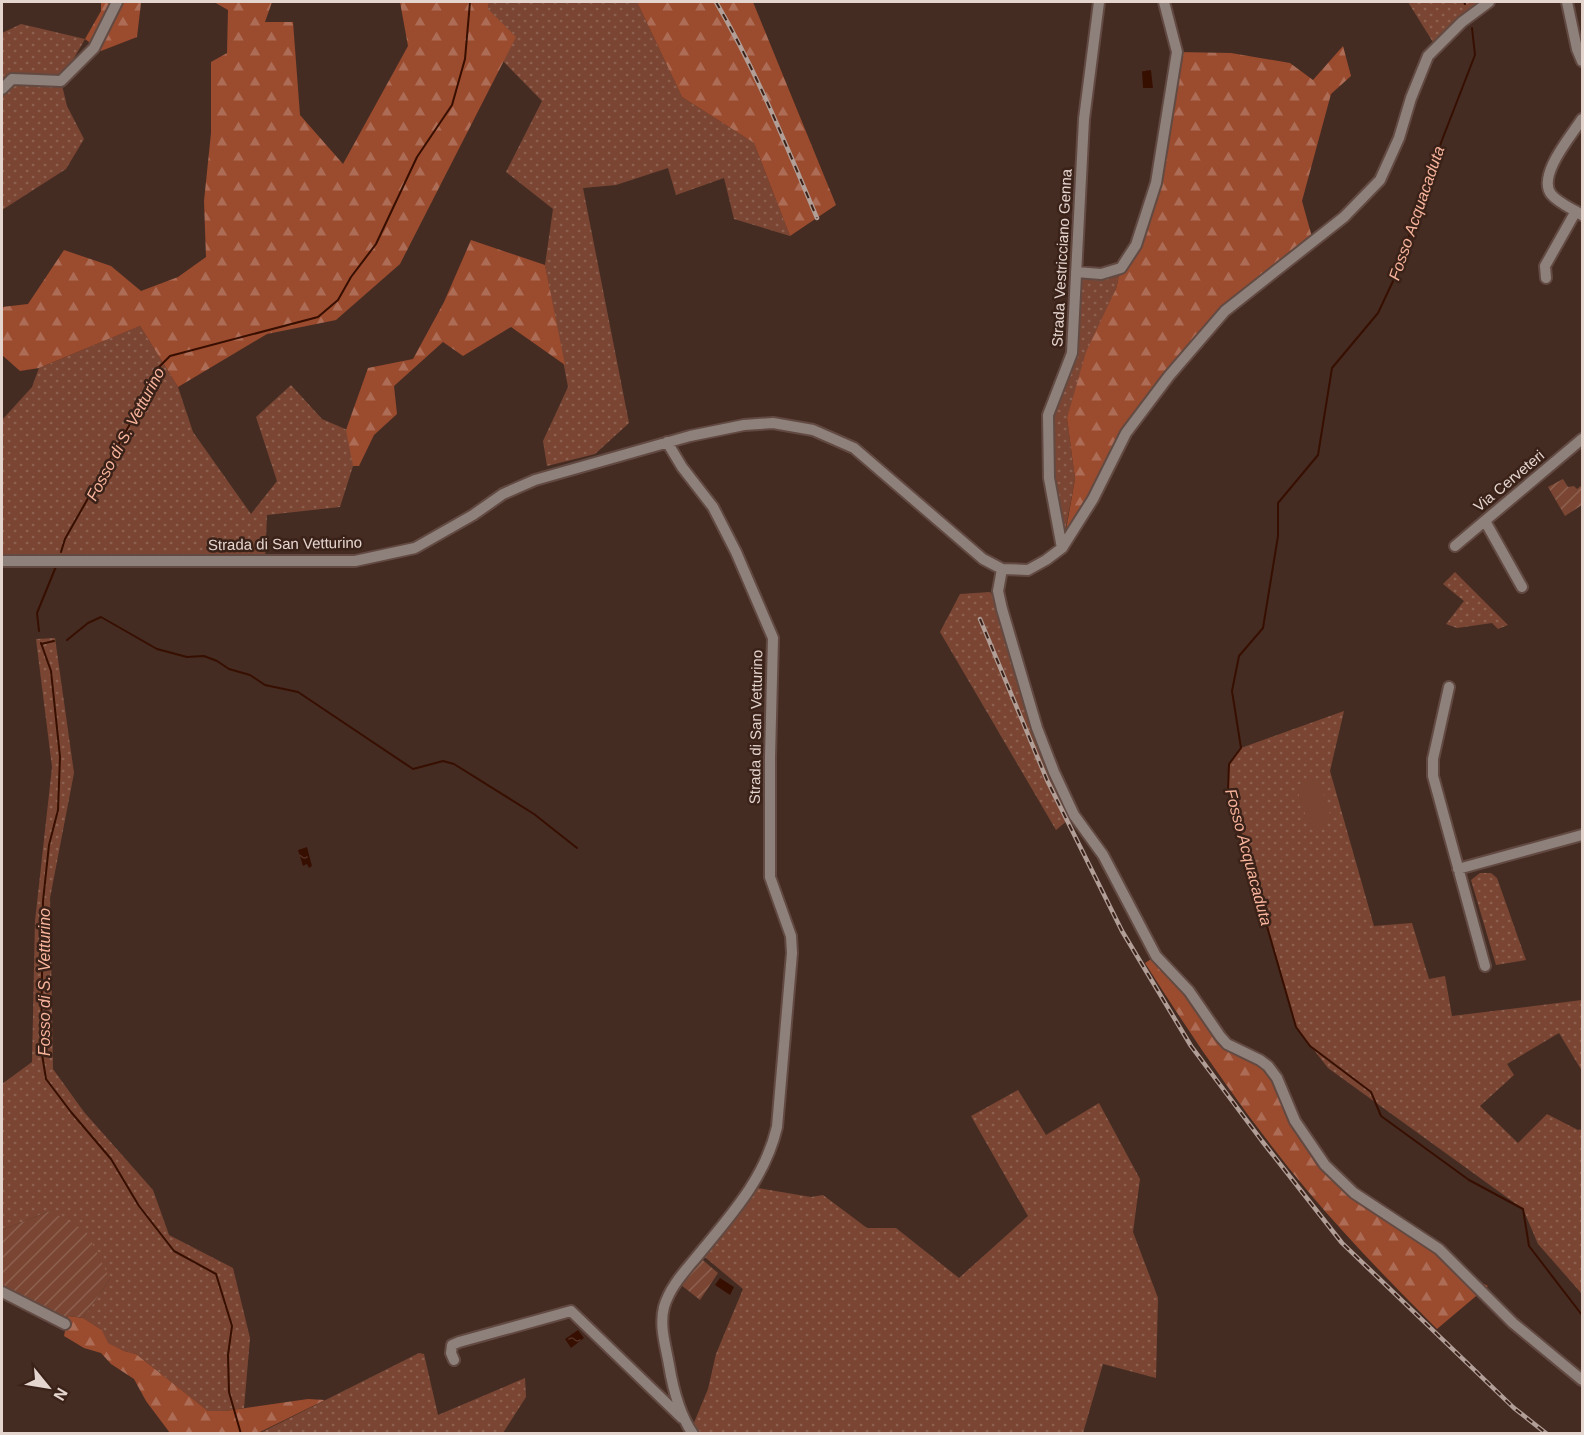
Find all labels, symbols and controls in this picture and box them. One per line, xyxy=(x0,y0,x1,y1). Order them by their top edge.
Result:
water label: Fosso Acquacaduta xyxy=(1386,144,1447,283)
street label: Strada Vestricciano Genna xyxy=(1048,168,1075,348)
water label: Fosso di S. Vetturino xyxy=(83,365,168,504)
street label: Via Cerveteri xyxy=(1470,446,1547,515)
street label: Strada di San Vetturino xyxy=(208,534,362,553)
street label: Strada di San Vetturino xyxy=(746,650,765,804)
water label: Fosso Acquacaduta xyxy=(1222,787,1275,927)
water label: Fosso di S. Vetturino xyxy=(36,908,53,1056)
north arrow xyxy=(18,1357,78,1417)
text: N xyxy=(50,1385,71,1404)

